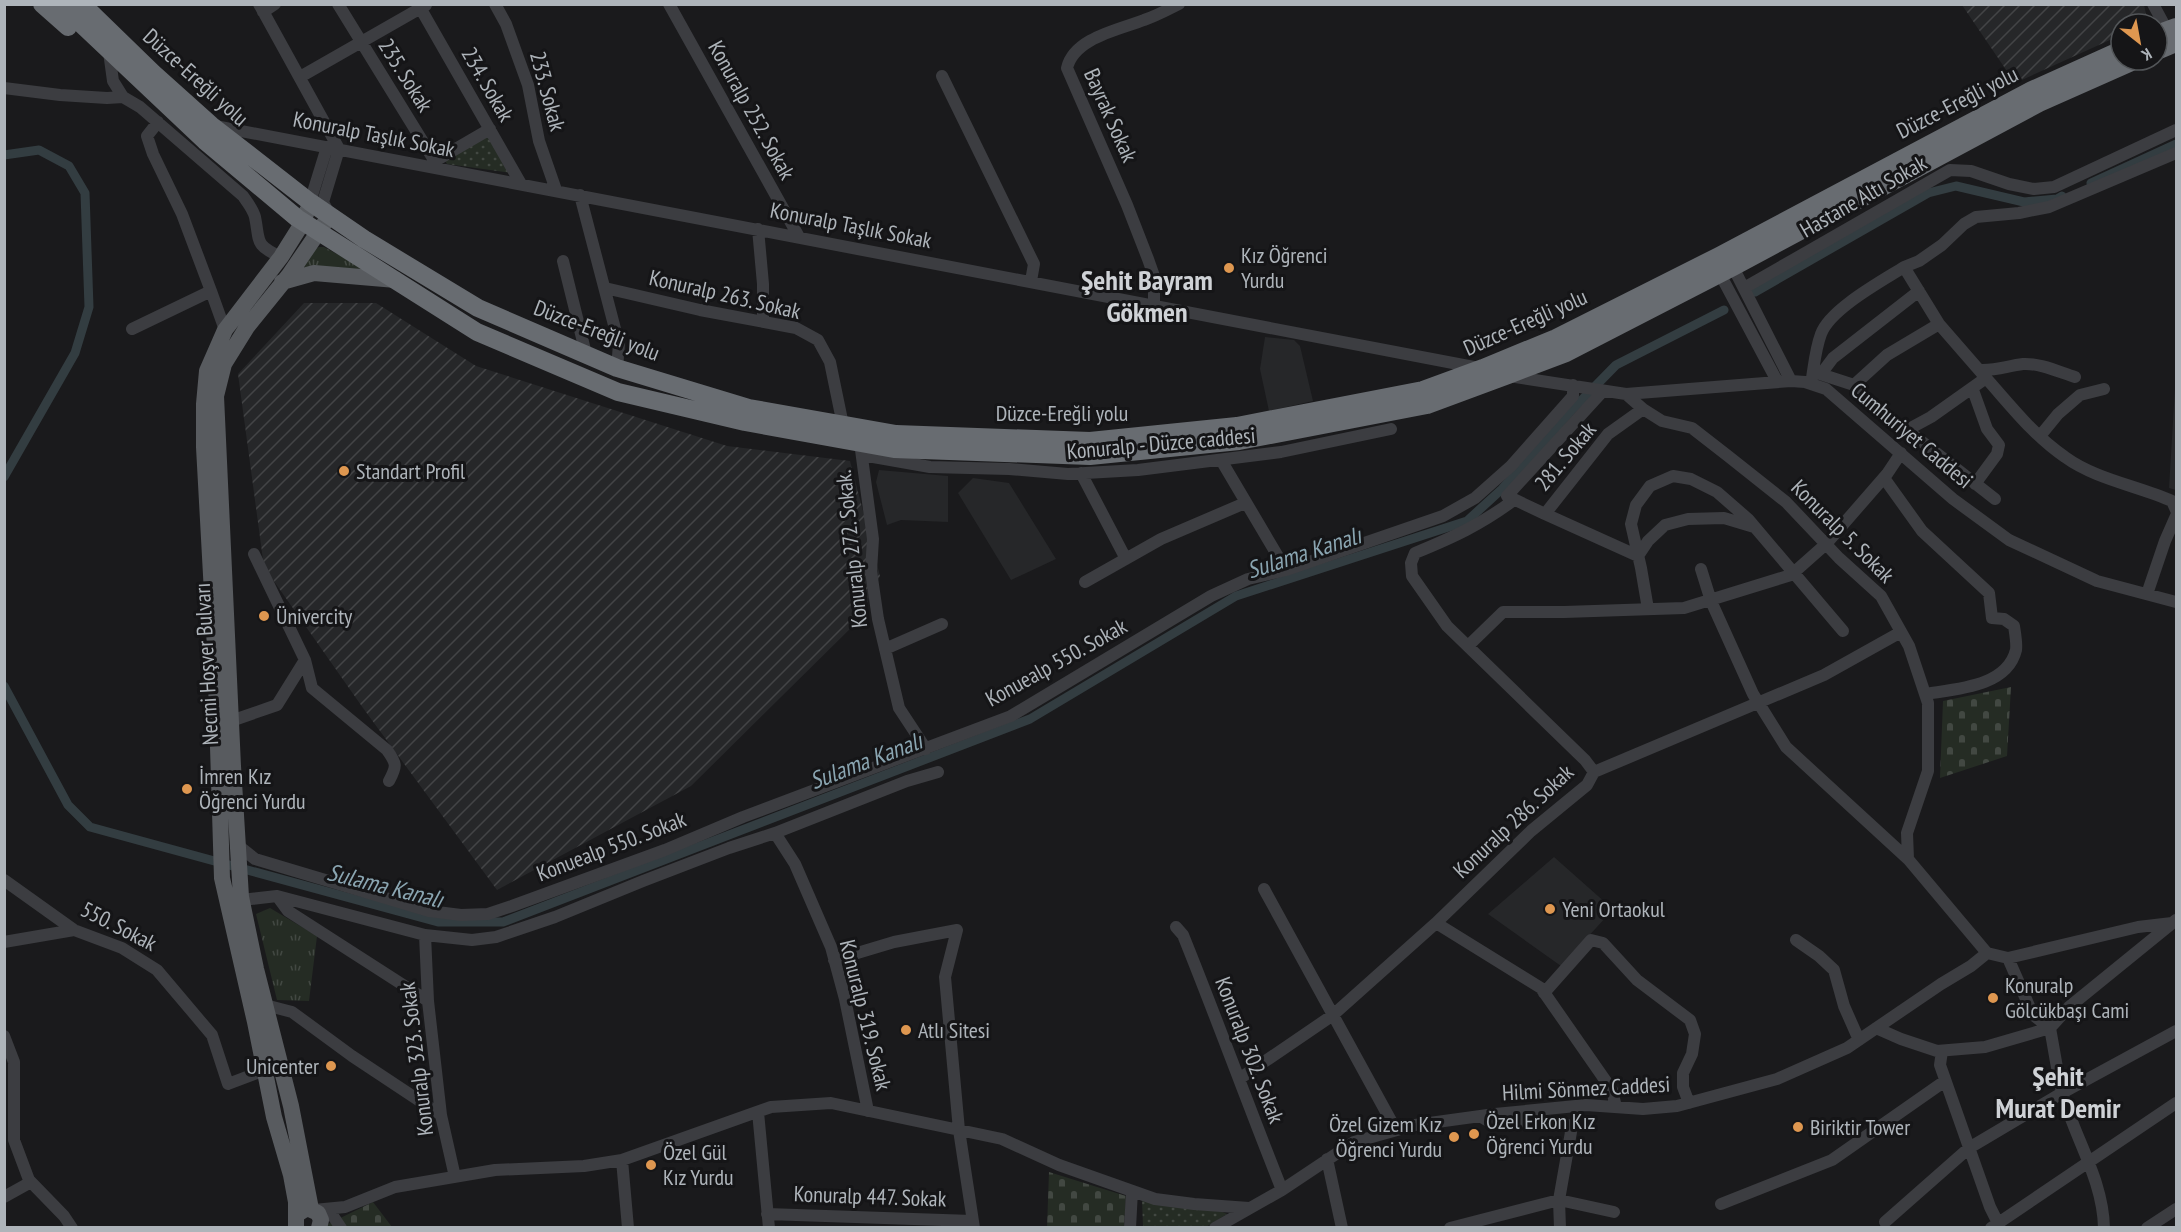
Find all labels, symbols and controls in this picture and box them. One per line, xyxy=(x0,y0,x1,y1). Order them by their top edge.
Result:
north arrow xyxy=(2109,12,2169,72)
street label: Düzce-Ereğli yolu xyxy=(137,22,255,132)
street label: 235. Sokak xyxy=(372,33,440,117)
street label: Konuralp 252. Sokak xyxy=(702,36,802,185)
street label: 234. Sokak xyxy=(455,42,521,127)
text: K xyxy=(2137,44,2155,66)
street label: 233. Sokak xyxy=(524,48,572,134)
street label: Düzce-Ereğli yolu xyxy=(1892,59,2022,145)
street label: Bayrak Sokak xyxy=(1078,64,1144,167)
street label: Konuralp Taşlık Sokak xyxy=(291,105,458,163)
street label: Hastane Altı Sokak xyxy=(1795,148,1932,244)
street label: Konuralp Taşlık Sokak xyxy=(768,196,935,254)
place label: Kız Öğrenci Yurdu xyxy=(1241,241,1328,294)
district label: Şehit Bayram Gökmen xyxy=(1081,261,1213,330)
marker: Kız Öğrenci Yurdu xyxy=(1222,261,1236,275)
street label: Konuralp 263. Sokak xyxy=(647,263,804,325)
street label: Düzce-Ereğli yolu xyxy=(1459,282,1591,362)
street label: Düzce-Ereğli yolu xyxy=(530,293,664,367)
street label: Cumhuriyet Caddesi xyxy=(1845,376,1979,494)
street label: Düzce-Ereğli yolu xyxy=(996,399,1128,427)
street label: 281. Sokak xyxy=(1528,415,1602,496)
street label: Konuralp - Düzce caddesi xyxy=(1066,421,1256,465)
place label: Standart Profil xyxy=(356,457,466,485)
marker: Standart Profil xyxy=(337,464,351,478)
street label: Konuralp 272. Sokak. xyxy=(829,469,873,629)
street label: Konuralp 5. Sokak xyxy=(1785,473,1901,589)
water label: Sulama Kanalı xyxy=(1243,519,1366,586)
street label: Necmi Hoşver Bulvarı xyxy=(188,582,224,746)
place label: Ünivercity xyxy=(276,602,353,630)
marker: Ünivercity xyxy=(257,609,271,623)
street label: Konuealp 550. Sokak xyxy=(980,611,1132,712)
water label: Sulama Kanalı xyxy=(805,724,928,796)
street label: Konuralp 286. Sokak xyxy=(1447,758,1579,884)
place label: İmren Kız Öğrenci Yurdu xyxy=(199,762,305,815)
marker: İmren Kız Öğrenci Yurdu xyxy=(180,782,194,796)
street label: Konuealp 550. Sokak xyxy=(532,805,690,887)
water label: Sulama Kanalı xyxy=(324,856,448,915)
street label: 550. Sokak xyxy=(76,895,162,957)
place label: Yeni Ortaokul xyxy=(1562,895,1666,923)
marker: Yeni Ortaokul xyxy=(1543,902,1557,916)
street label: Konuralp 319. Sokak xyxy=(834,937,898,1094)
place label: Konuralp Gölcükbaşı Cami xyxy=(2005,971,2129,1024)
street label: Konuralp 302. Sokak xyxy=(1209,973,1291,1128)
street label: Konuralp 323. Sokak xyxy=(393,980,439,1137)
marker: Konuralp Gölcükbaşı Cami xyxy=(1986,991,2000,1005)
place label: Atlı Sitesi xyxy=(918,1016,990,1044)
marker: Atlı Sitesi xyxy=(899,1023,913,1037)
place label: Unicenter xyxy=(246,1052,319,1080)
district label: Şehit Murat Demir xyxy=(1996,1057,2121,1126)
marker: Unicenter xyxy=(324,1059,338,1073)
street label: Hilmi Sönmez Caddesi xyxy=(1501,1070,1671,1106)
place label: Özel Erkon Kız Öğrenci Yurdu xyxy=(1486,1107,1595,1160)
place label: Özel Gizem Kız Öğrenci Yurdu xyxy=(1329,1110,1442,1163)
place label: Biriktir Tower xyxy=(1810,1113,1910,1141)
marker: Biriktir Tower xyxy=(1791,1120,1805,1134)
marker: Özel Erkon Kız Öğrenci Yurdu xyxy=(1467,1127,1481,1141)
marker: Özel Gizem Kız Öğrenci Yurdu xyxy=(1447,1130,1461,1144)
place label: Özel Gül Kız Yurdu xyxy=(663,1138,734,1191)
marker: Özel Gül Kız Yurdu xyxy=(644,1158,658,1172)
street label: Konuralp 447. Sokak xyxy=(793,1179,947,1213)

